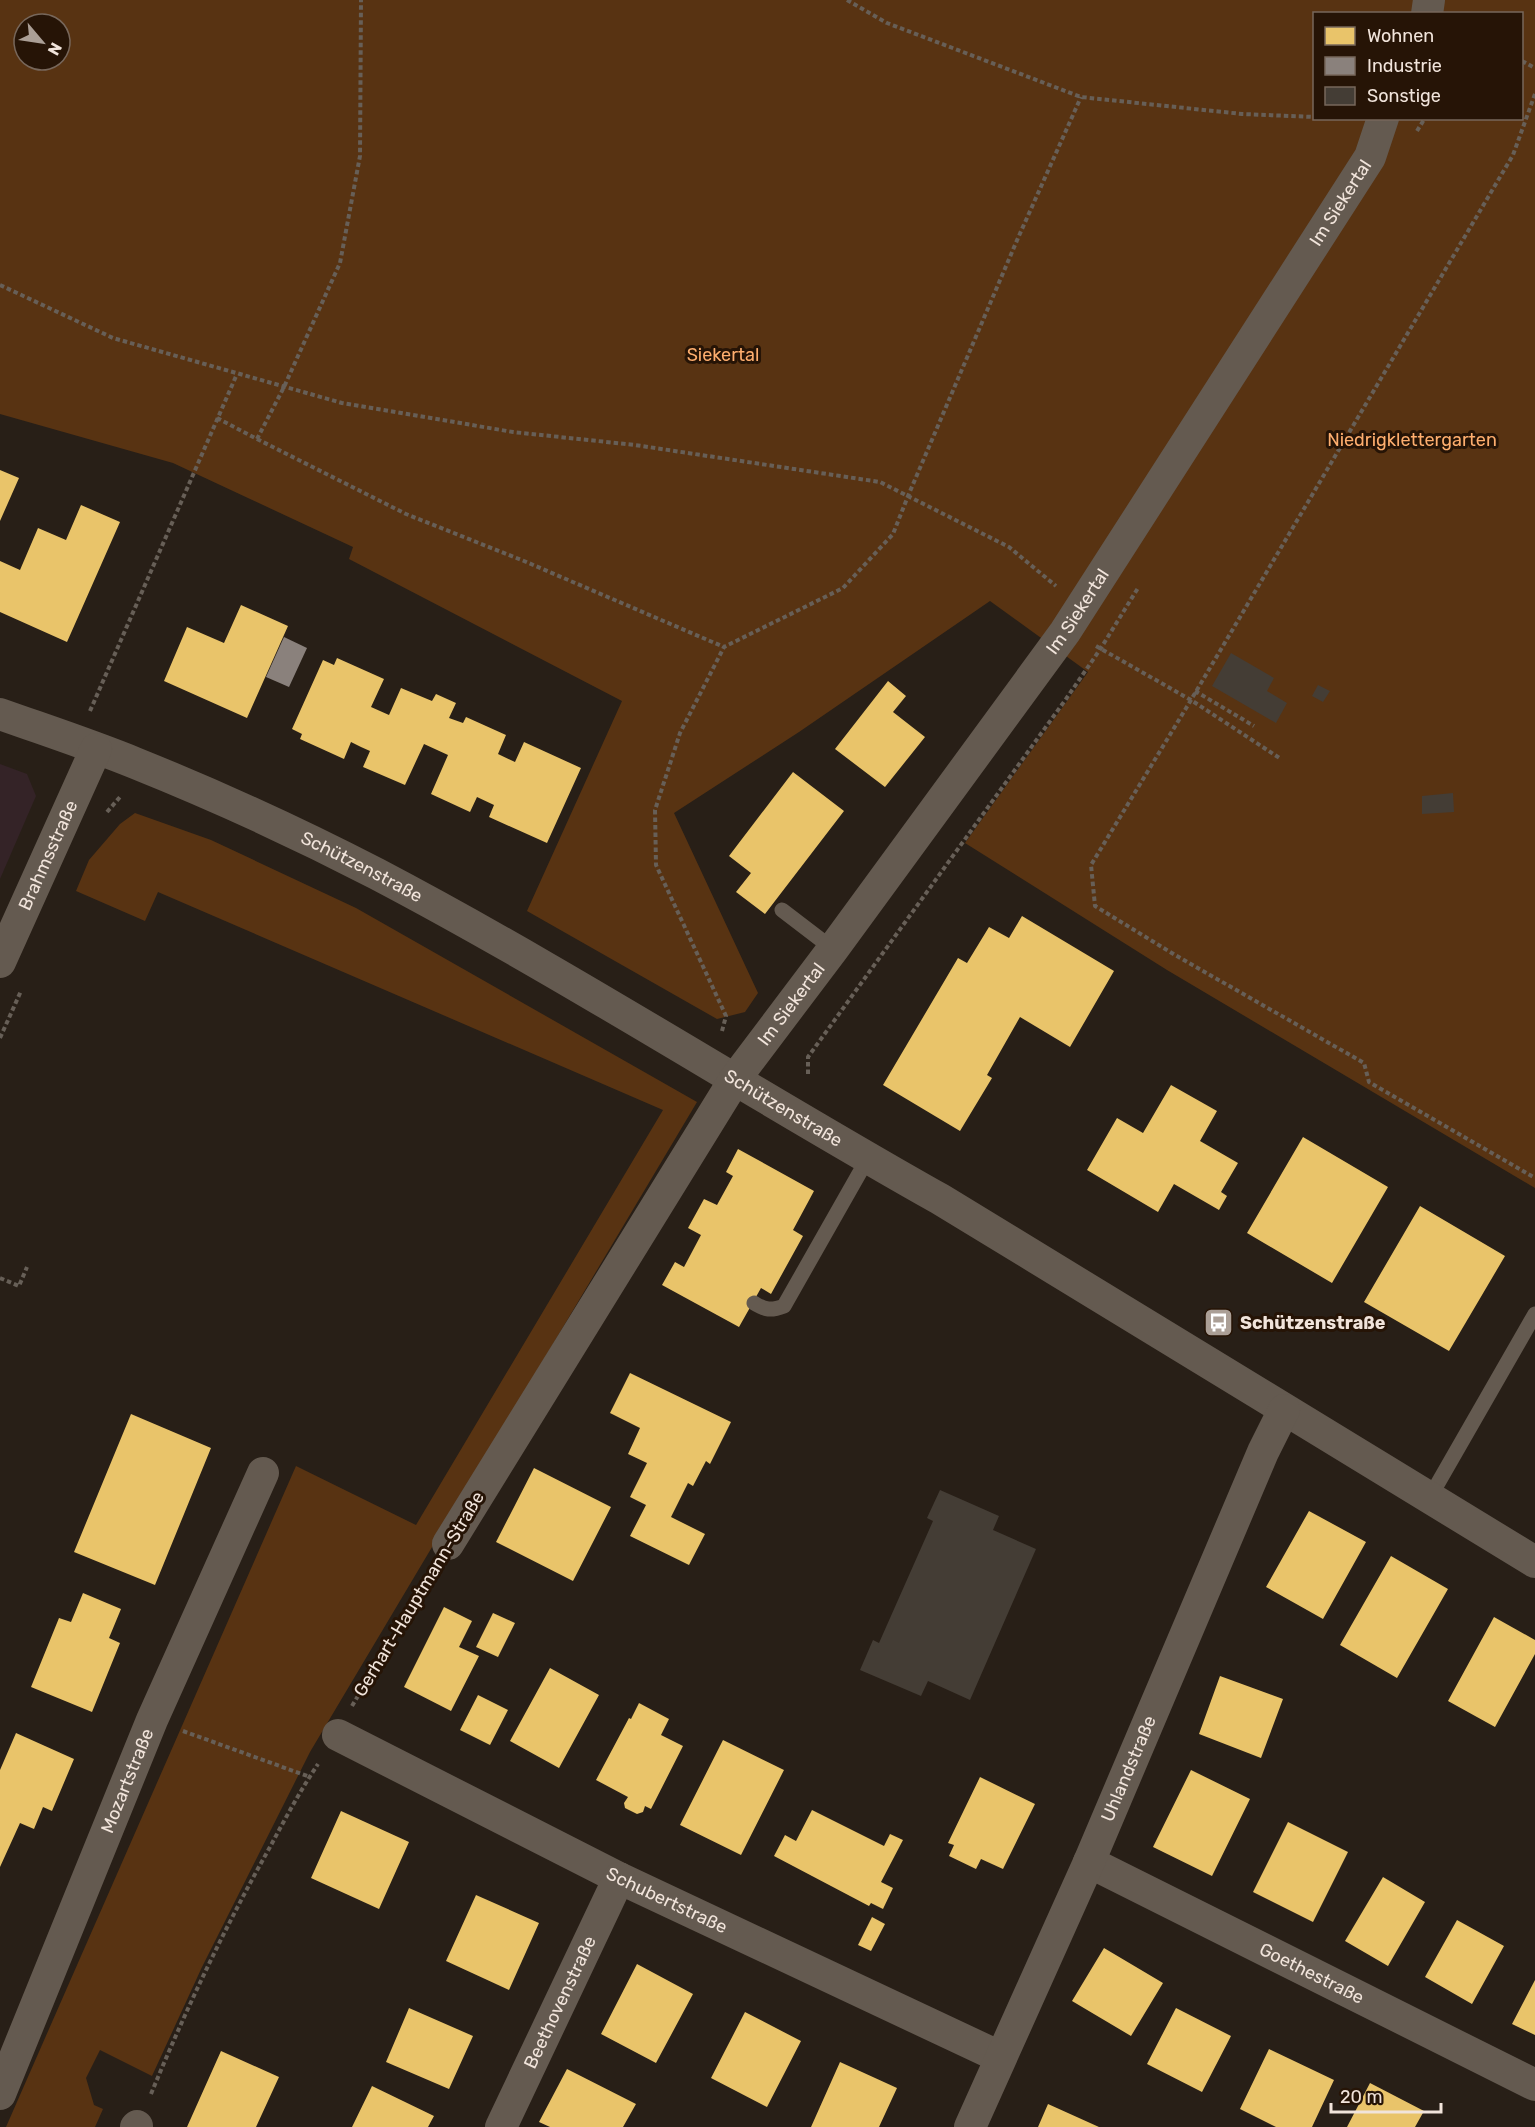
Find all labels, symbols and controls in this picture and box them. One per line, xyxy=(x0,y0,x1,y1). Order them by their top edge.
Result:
north arrow xyxy=(12,12,72,72)
legend xyxy=(1313,12,1523,120)
text: Wohnen xyxy=(1367,25,1434,47)
text: N xyxy=(44,39,66,59)
text: Industrie xyxy=(1367,55,1442,77)
text: Sonstige xyxy=(1367,85,1441,107)
street label: Im Siekertal xyxy=(1305,156,1376,250)
park label: Siekertal xyxy=(687,344,759,366)
park label: Niedrigklettergarten xyxy=(1327,429,1497,451)
street label: Im Siekertal xyxy=(1041,565,1114,659)
street label: Brahmsstraße xyxy=(14,797,82,914)
street label: Schützenstraße xyxy=(297,827,426,907)
street label: Im Siekertal xyxy=(753,958,830,1050)
street label: Schützenstraße xyxy=(720,1065,846,1152)
bus stop icon: Schützenstraße xyxy=(1203,1307,1235,1339)
place label: Schützenstraße xyxy=(1240,1312,1386,1334)
street label: Gerhart-Hauptmann-Straße xyxy=(349,1487,489,1701)
street label: Uhlandstraße xyxy=(1096,1712,1161,1825)
street label: Mozartstraße xyxy=(96,1725,158,1836)
street label: Schubertstraße xyxy=(603,1862,731,1938)
street label: Beethovenstraße xyxy=(519,1932,601,2072)
street label: Goethestraße xyxy=(1256,1938,1368,2009)
scale bar xyxy=(1331,2076,1440,2114)
text: 20 m xyxy=(1340,2086,1382,2108)

